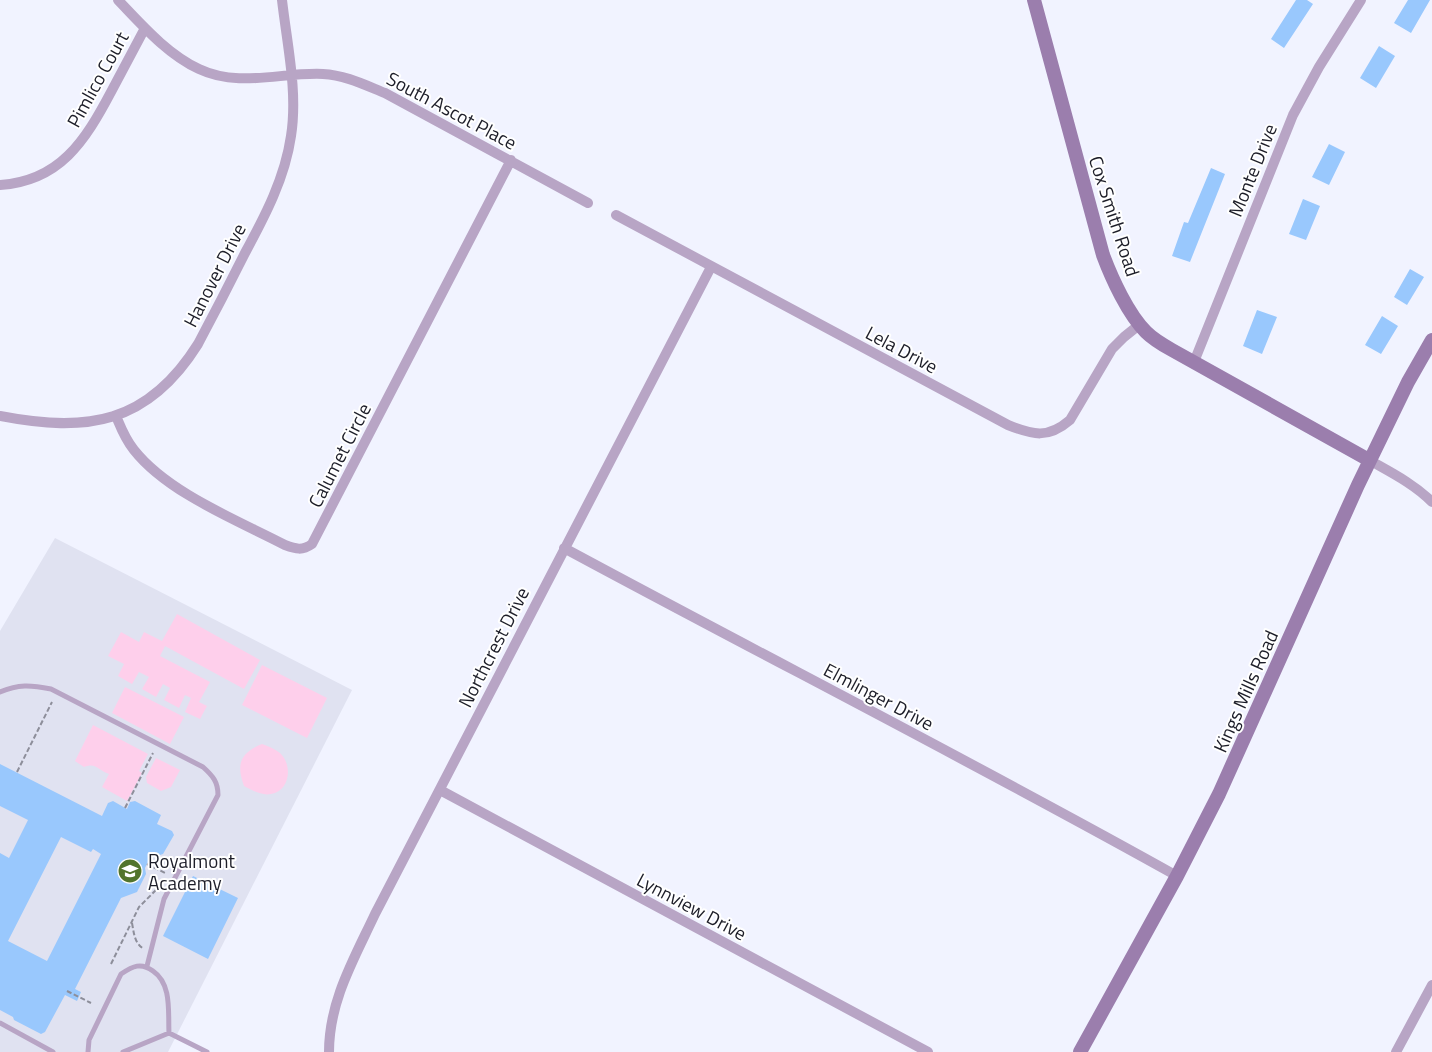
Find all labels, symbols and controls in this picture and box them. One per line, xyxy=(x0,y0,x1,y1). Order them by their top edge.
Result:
street label: Pimlico Court xyxy=(59,25,135,132)
street label: South Ascot Place xyxy=(382,64,522,156)
street label: Monte Drive xyxy=(1220,119,1284,221)
street label: Cox Smith Road xyxy=(1082,152,1148,280)
street label: Hanover Drive xyxy=(175,218,253,332)
street label: Lela Drive xyxy=(861,318,943,380)
street label: Calumet Circle xyxy=(300,398,378,512)
street label: Northcrest Drive xyxy=(450,582,536,712)
street label: Kings Mills Road xyxy=(1205,625,1285,757)
street label: Elmlinger Drive xyxy=(819,655,939,737)
place label: Royalmont Academy xyxy=(148,846,235,897)
school or university icon: Royalmont Academy xyxy=(117,858,143,884)
street label: Lynnview Drive xyxy=(632,865,752,947)

